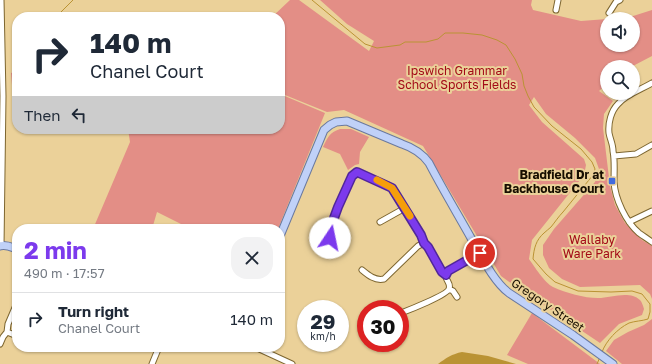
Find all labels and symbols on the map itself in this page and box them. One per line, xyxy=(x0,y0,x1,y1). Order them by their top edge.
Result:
park label: Ipswich Grammar School Sports Fields xyxy=(398,63,516,92)
place label: Bradfield Dr at Backhouse Court xyxy=(504,167,604,196)
marker: Bradfield Dr at Backhouse Court xyxy=(607,176,617,186)
position arrow xyxy=(309,217,351,259)
park label: Wallaby Ware Park xyxy=(563,232,621,261)
pin xyxy=(463,236,497,270)
street label: Gregory Street xyxy=(509,275,588,335)
speed limit sign: 30 xyxy=(357,300,409,352)

